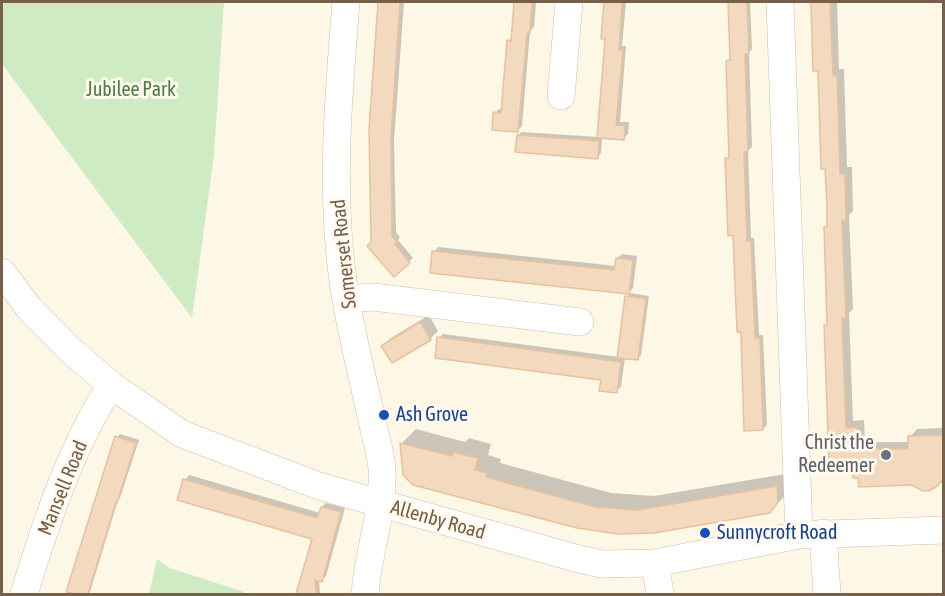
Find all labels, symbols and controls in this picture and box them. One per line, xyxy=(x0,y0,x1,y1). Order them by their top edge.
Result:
park label: Jubilee Park xyxy=(86,78,176,102)
street label: Somerset Road xyxy=(326,198,362,310)
place label: Ash Grove xyxy=(396,403,468,427)
marker: Ash Grove xyxy=(377,408,391,422)
place label: Christ the Redeemer xyxy=(798,431,874,478)
street label: Mansell Road xyxy=(33,437,93,539)
marker: Christ the Redeemer xyxy=(879,448,893,462)
street label: Allenby Road xyxy=(388,495,488,545)
place label: Sunnycroft Road xyxy=(717,521,837,545)
marker: Sunnycroft Road xyxy=(698,526,712,540)

